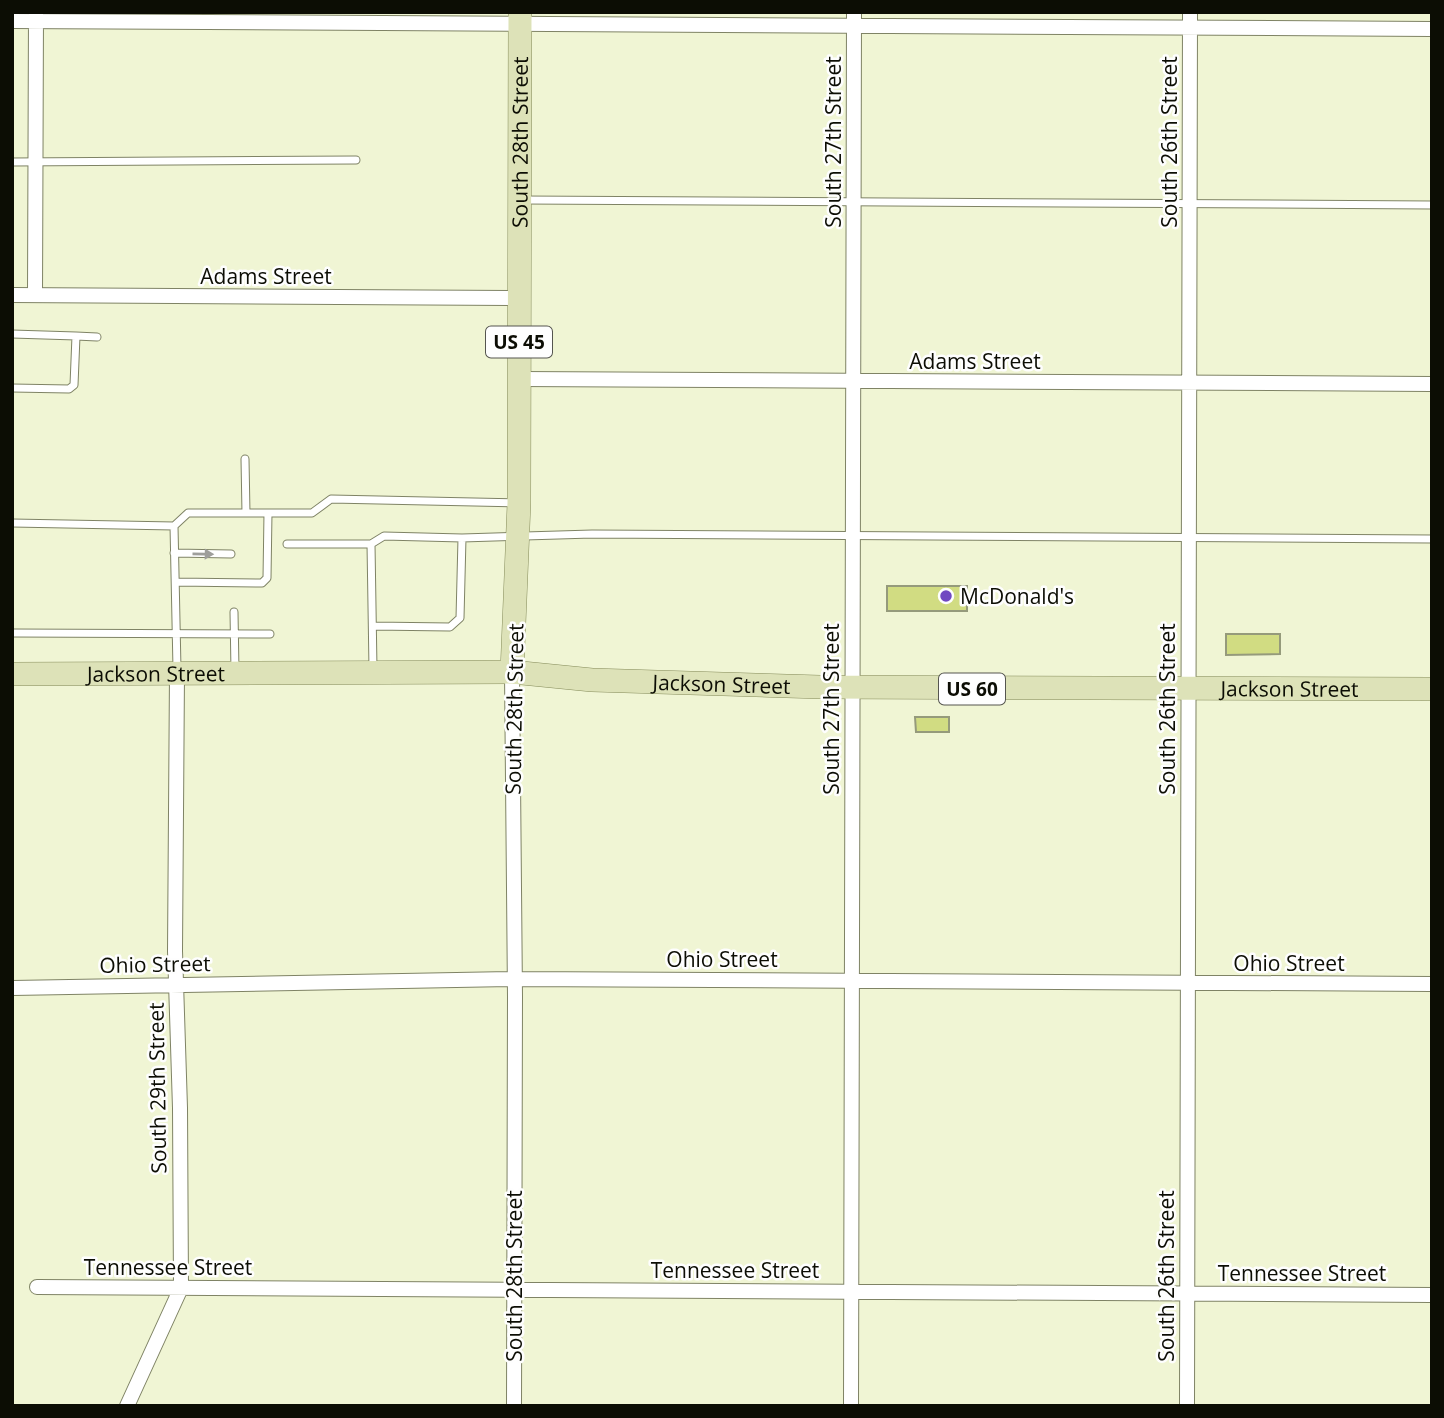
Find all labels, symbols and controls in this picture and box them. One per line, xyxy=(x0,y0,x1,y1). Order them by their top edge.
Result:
street label: South 28th Street xyxy=(506,56,534,228)
street label: South 27th Street xyxy=(819,56,847,228)
street label: South 26th Street xyxy=(1155,56,1183,228)
street label: Adams Street xyxy=(200,262,332,290)
road number: US 45 xyxy=(486,326,552,358)
street label: Adams Street xyxy=(909,347,1041,375)
one-way arrow xyxy=(192,548,214,559)
place label: McDonald's xyxy=(960,582,1074,610)
marker: McDonald's xyxy=(938,588,954,604)
street label: South 28th Street xyxy=(499,623,529,795)
street label: South 27th Street xyxy=(817,623,845,795)
street label: South 26th Street xyxy=(1153,623,1181,795)
street label: Jackson Street xyxy=(85,659,225,688)
street label: Jackson Street xyxy=(650,668,791,700)
road number: US 60 xyxy=(939,674,1005,704)
street label: Jackson Street xyxy=(1218,674,1359,703)
street label: Ohio Street xyxy=(666,945,778,973)
street label: Ohio Street xyxy=(99,949,211,979)
street label: Ohio Street xyxy=(1233,949,1345,977)
street label: South 29th Street xyxy=(142,1002,172,1174)
street label: South 28th Street xyxy=(500,1190,528,1362)
street label: South 26th Street xyxy=(1152,1190,1180,1362)
street label: Tennessee Street xyxy=(84,1253,252,1281)
street label: Tennessee Street xyxy=(651,1256,819,1284)
street label: Tennessee Street xyxy=(1218,1259,1386,1287)

